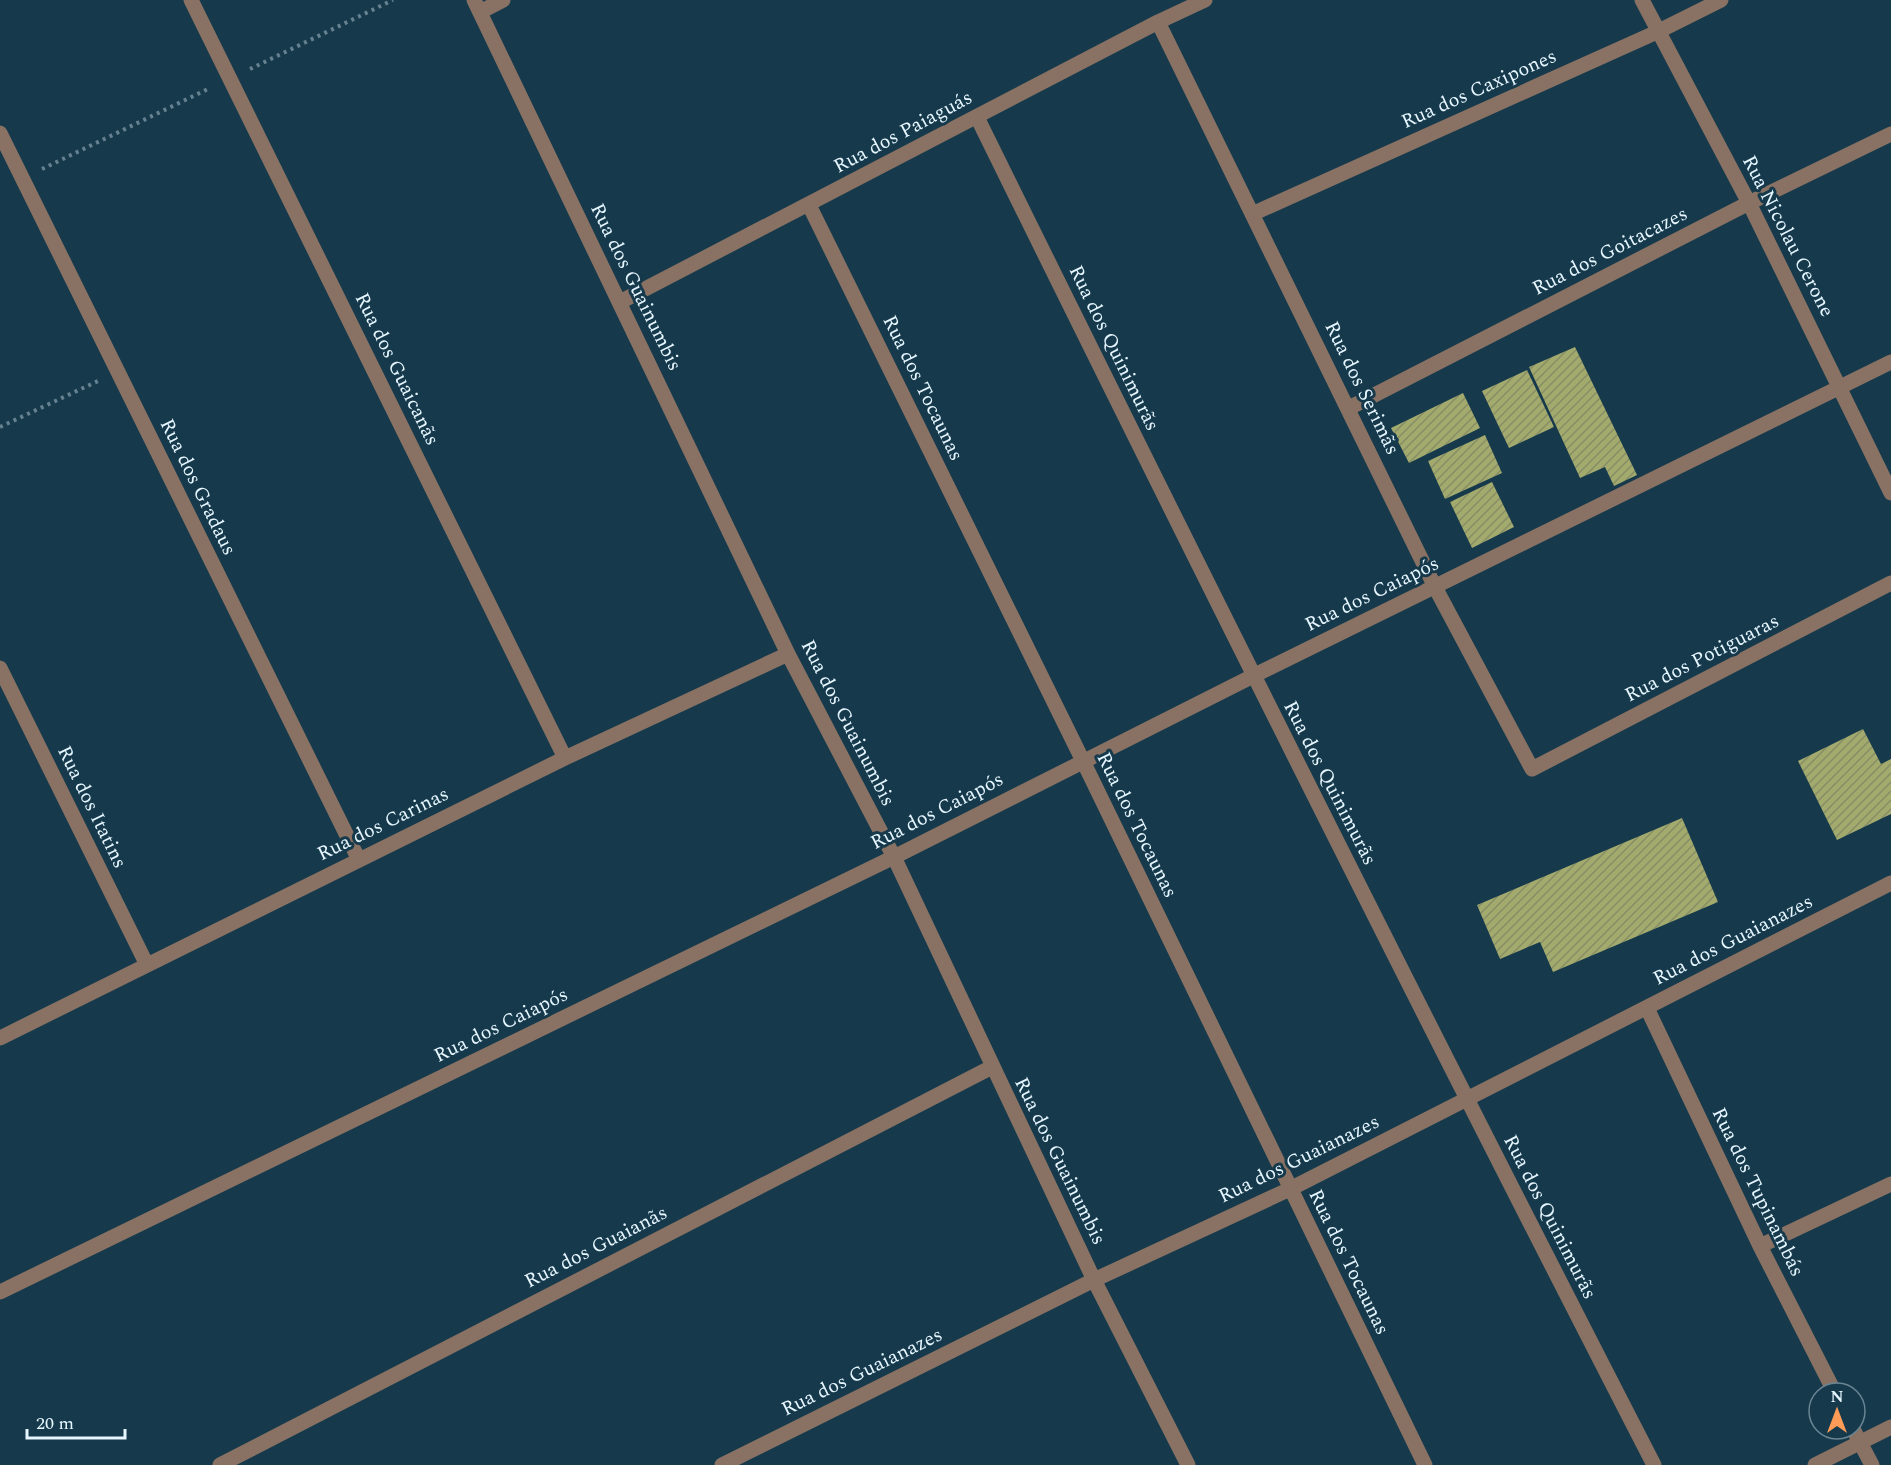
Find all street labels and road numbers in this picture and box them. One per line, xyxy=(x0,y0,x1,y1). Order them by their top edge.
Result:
street label: Rua dos Caxipones xyxy=(1396,41,1562,137)
street label: Rua dos Paiaguás xyxy=(828,83,978,181)
street label: Rua Nicolau Cerone xyxy=(1734,150,1842,322)
street label: Rua dos Guainumbis xyxy=(582,198,690,376)
street label: Rua dos Goitacazes xyxy=(1527,199,1693,303)
street label: Rua dos Quinimurãs xyxy=(1061,260,1167,436)
street label: Rua dos Guaicanãs xyxy=(347,287,447,451)
street label: Rua dos Tocaunas xyxy=(875,310,971,466)
street label: Rua dos Serimãs xyxy=(1317,316,1407,460)
street label: Rua dos Gradaus xyxy=(152,413,244,561)
street label: Rua dos Caiapós xyxy=(1300,549,1444,639)
street label: Rua dos Potiguaras xyxy=(1620,606,1784,710)
street label: Rua dos Guainumbis xyxy=(793,634,903,812)
street label: Rua dos Quinimurãs xyxy=(1275,695,1385,871)
street label: Rua dos Itatins xyxy=(49,741,135,873)
street label: Rua dos Tocaunas xyxy=(1089,747,1185,903)
street label: Rua dos Caiapós xyxy=(865,764,1009,858)
street label: Rua dos Carinas xyxy=(312,779,454,869)
street label: Rua dos Guaianazes xyxy=(1648,887,1818,993)
street label: Rua dos Caiapós xyxy=(429,980,573,1070)
street label: Rua dos Guainumbis xyxy=(1006,1072,1114,1250)
street label: Rua dos Tupinambás xyxy=(1704,1102,1812,1282)
street label: Rua dos Guaianazes xyxy=(1213,1107,1385,1211)
street label: Rua dos Quinimurãs xyxy=(1495,1129,1605,1305)
street label: Rua dos Tocaunas xyxy=(1301,1184,1397,1340)
street label: Rua dos Guaianãs xyxy=(519,1198,673,1296)
street label: Rua dos Guaianazes xyxy=(776,1320,948,1424)

